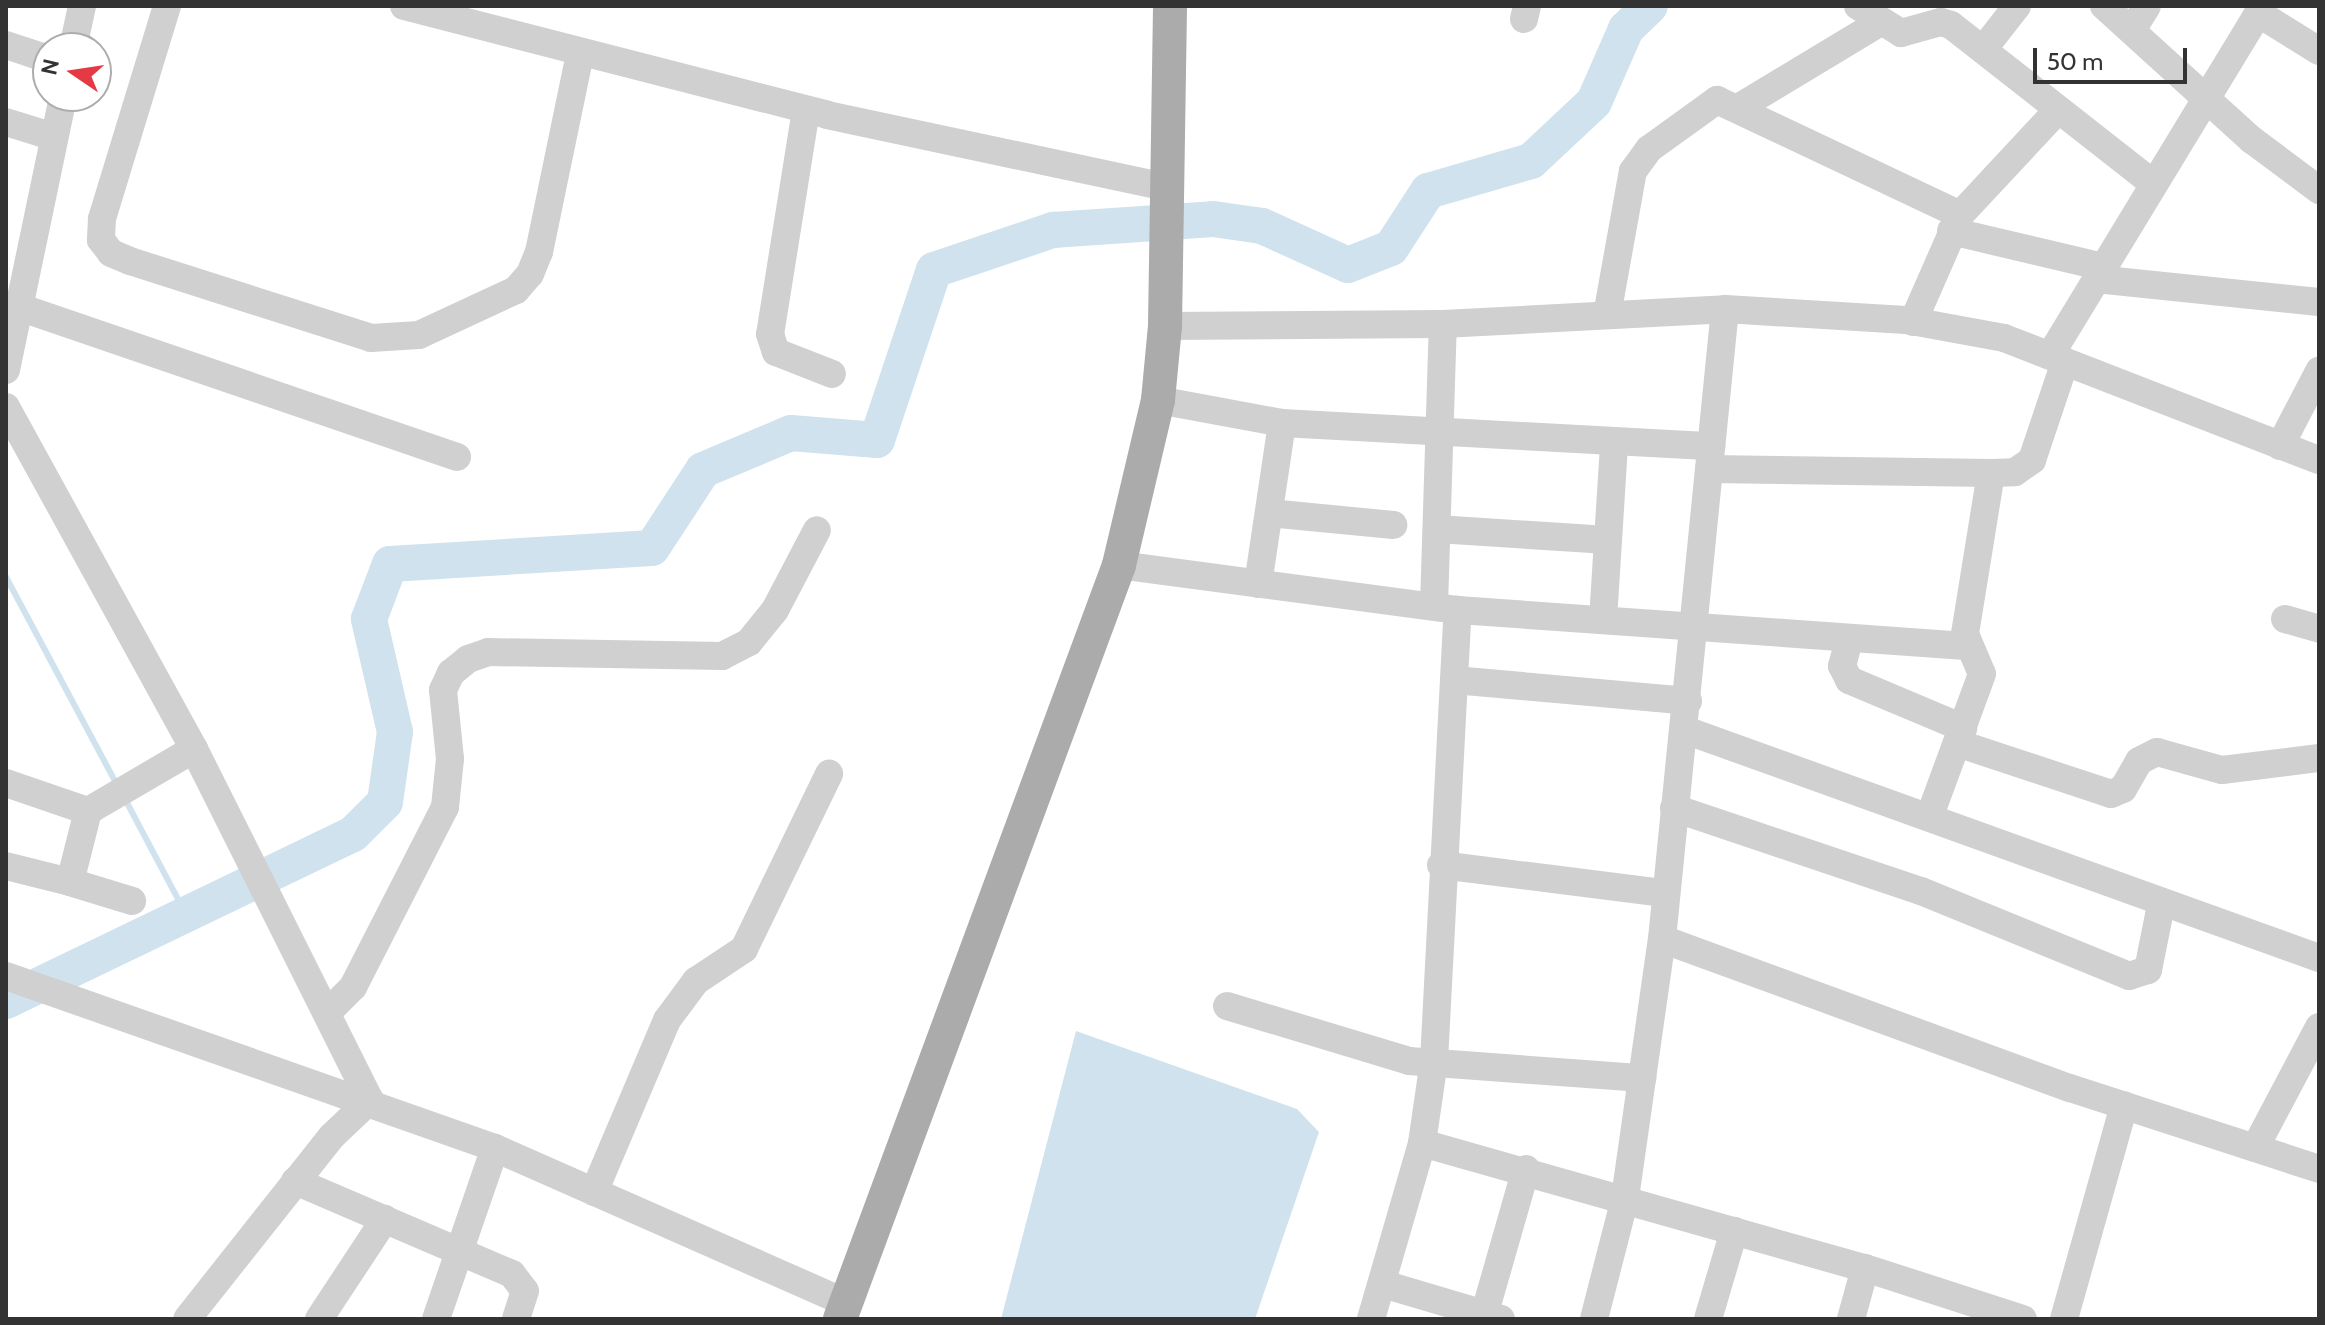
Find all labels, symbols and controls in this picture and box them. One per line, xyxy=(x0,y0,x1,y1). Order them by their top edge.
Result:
north arrow xyxy=(32,32,112,112)
scale bar xyxy=(2037,32,2191,82)
text: 50 m xyxy=(2047,47,2103,76)
text: N xyxy=(35,56,65,78)

